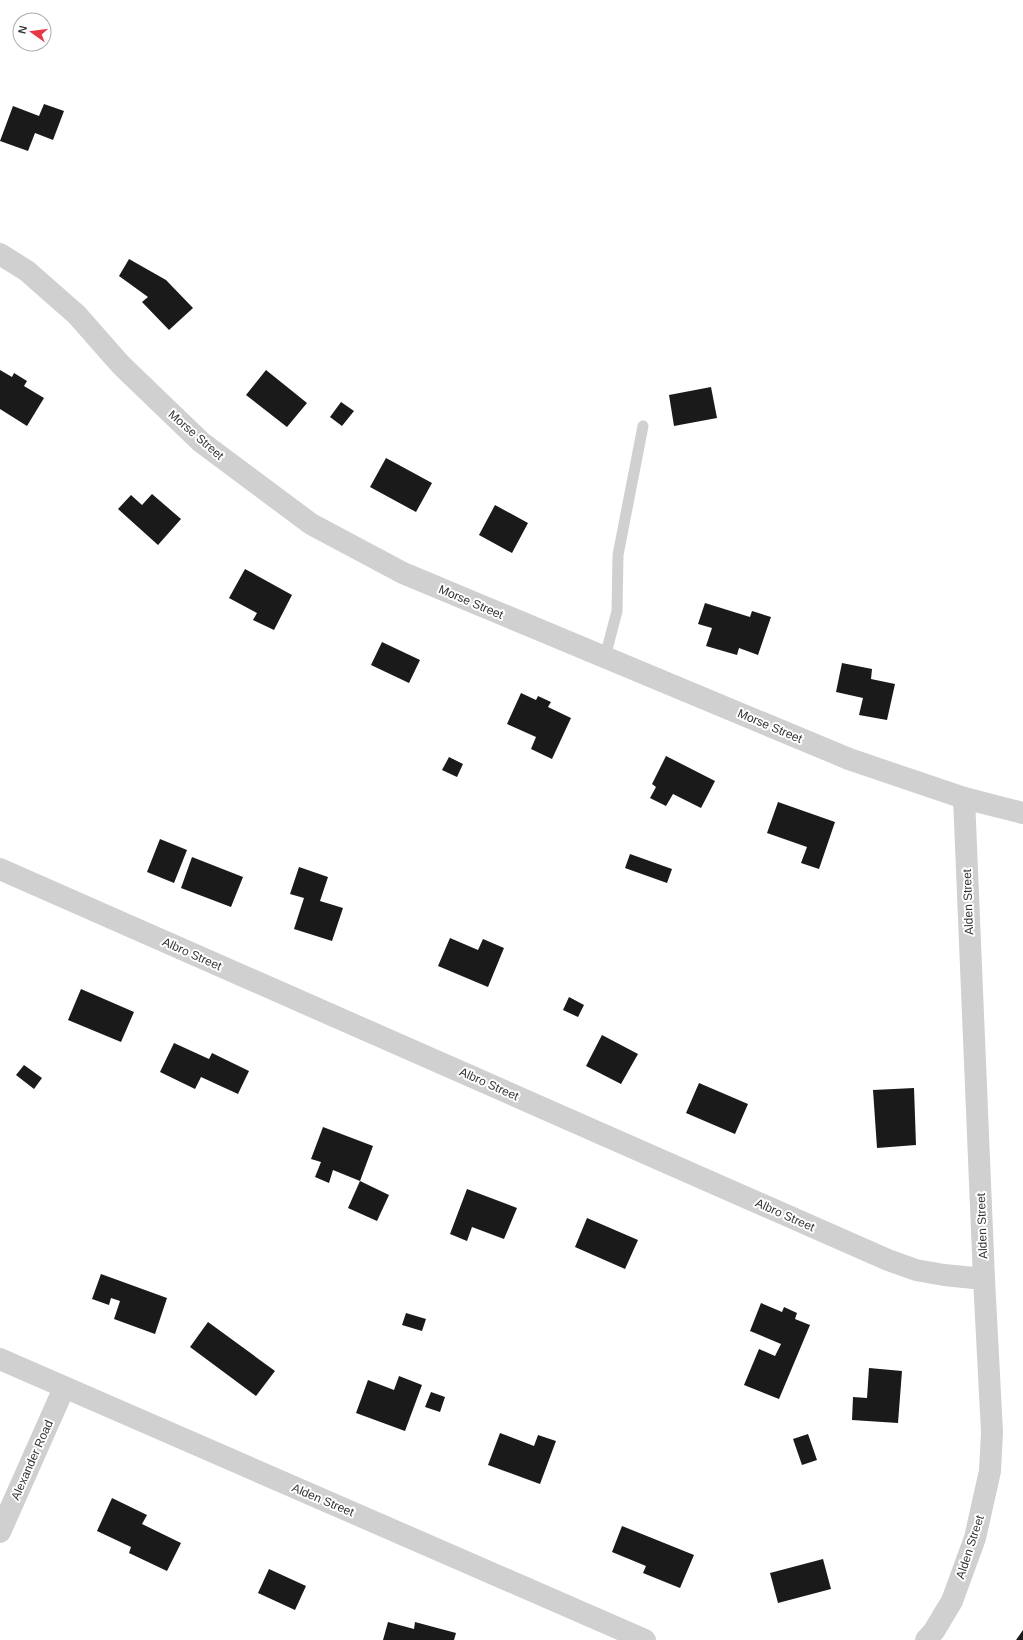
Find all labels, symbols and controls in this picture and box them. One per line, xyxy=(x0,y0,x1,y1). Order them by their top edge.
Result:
north arrow xyxy=(12,12,52,52)
text: N xyxy=(16,24,29,35)
street label: Morse Street xyxy=(165,407,227,463)
street label: Morse Street xyxy=(437,582,506,622)
street label: Morse Street xyxy=(736,706,805,746)
street label: Alden Street xyxy=(960,868,976,935)
street label: Albro Street xyxy=(160,935,224,974)
street label: Albro Street xyxy=(457,1065,521,1104)
street label: Alden Street xyxy=(974,1192,990,1259)
street label: Albro Street xyxy=(753,1196,817,1235)
street label: Alexander Road xyxy=(8,1418,56,1502)
street label: Alden Street xyxy=(290,1481,357,1520)
street label: Alden Street xyxy=(953,1513,987,1581)

